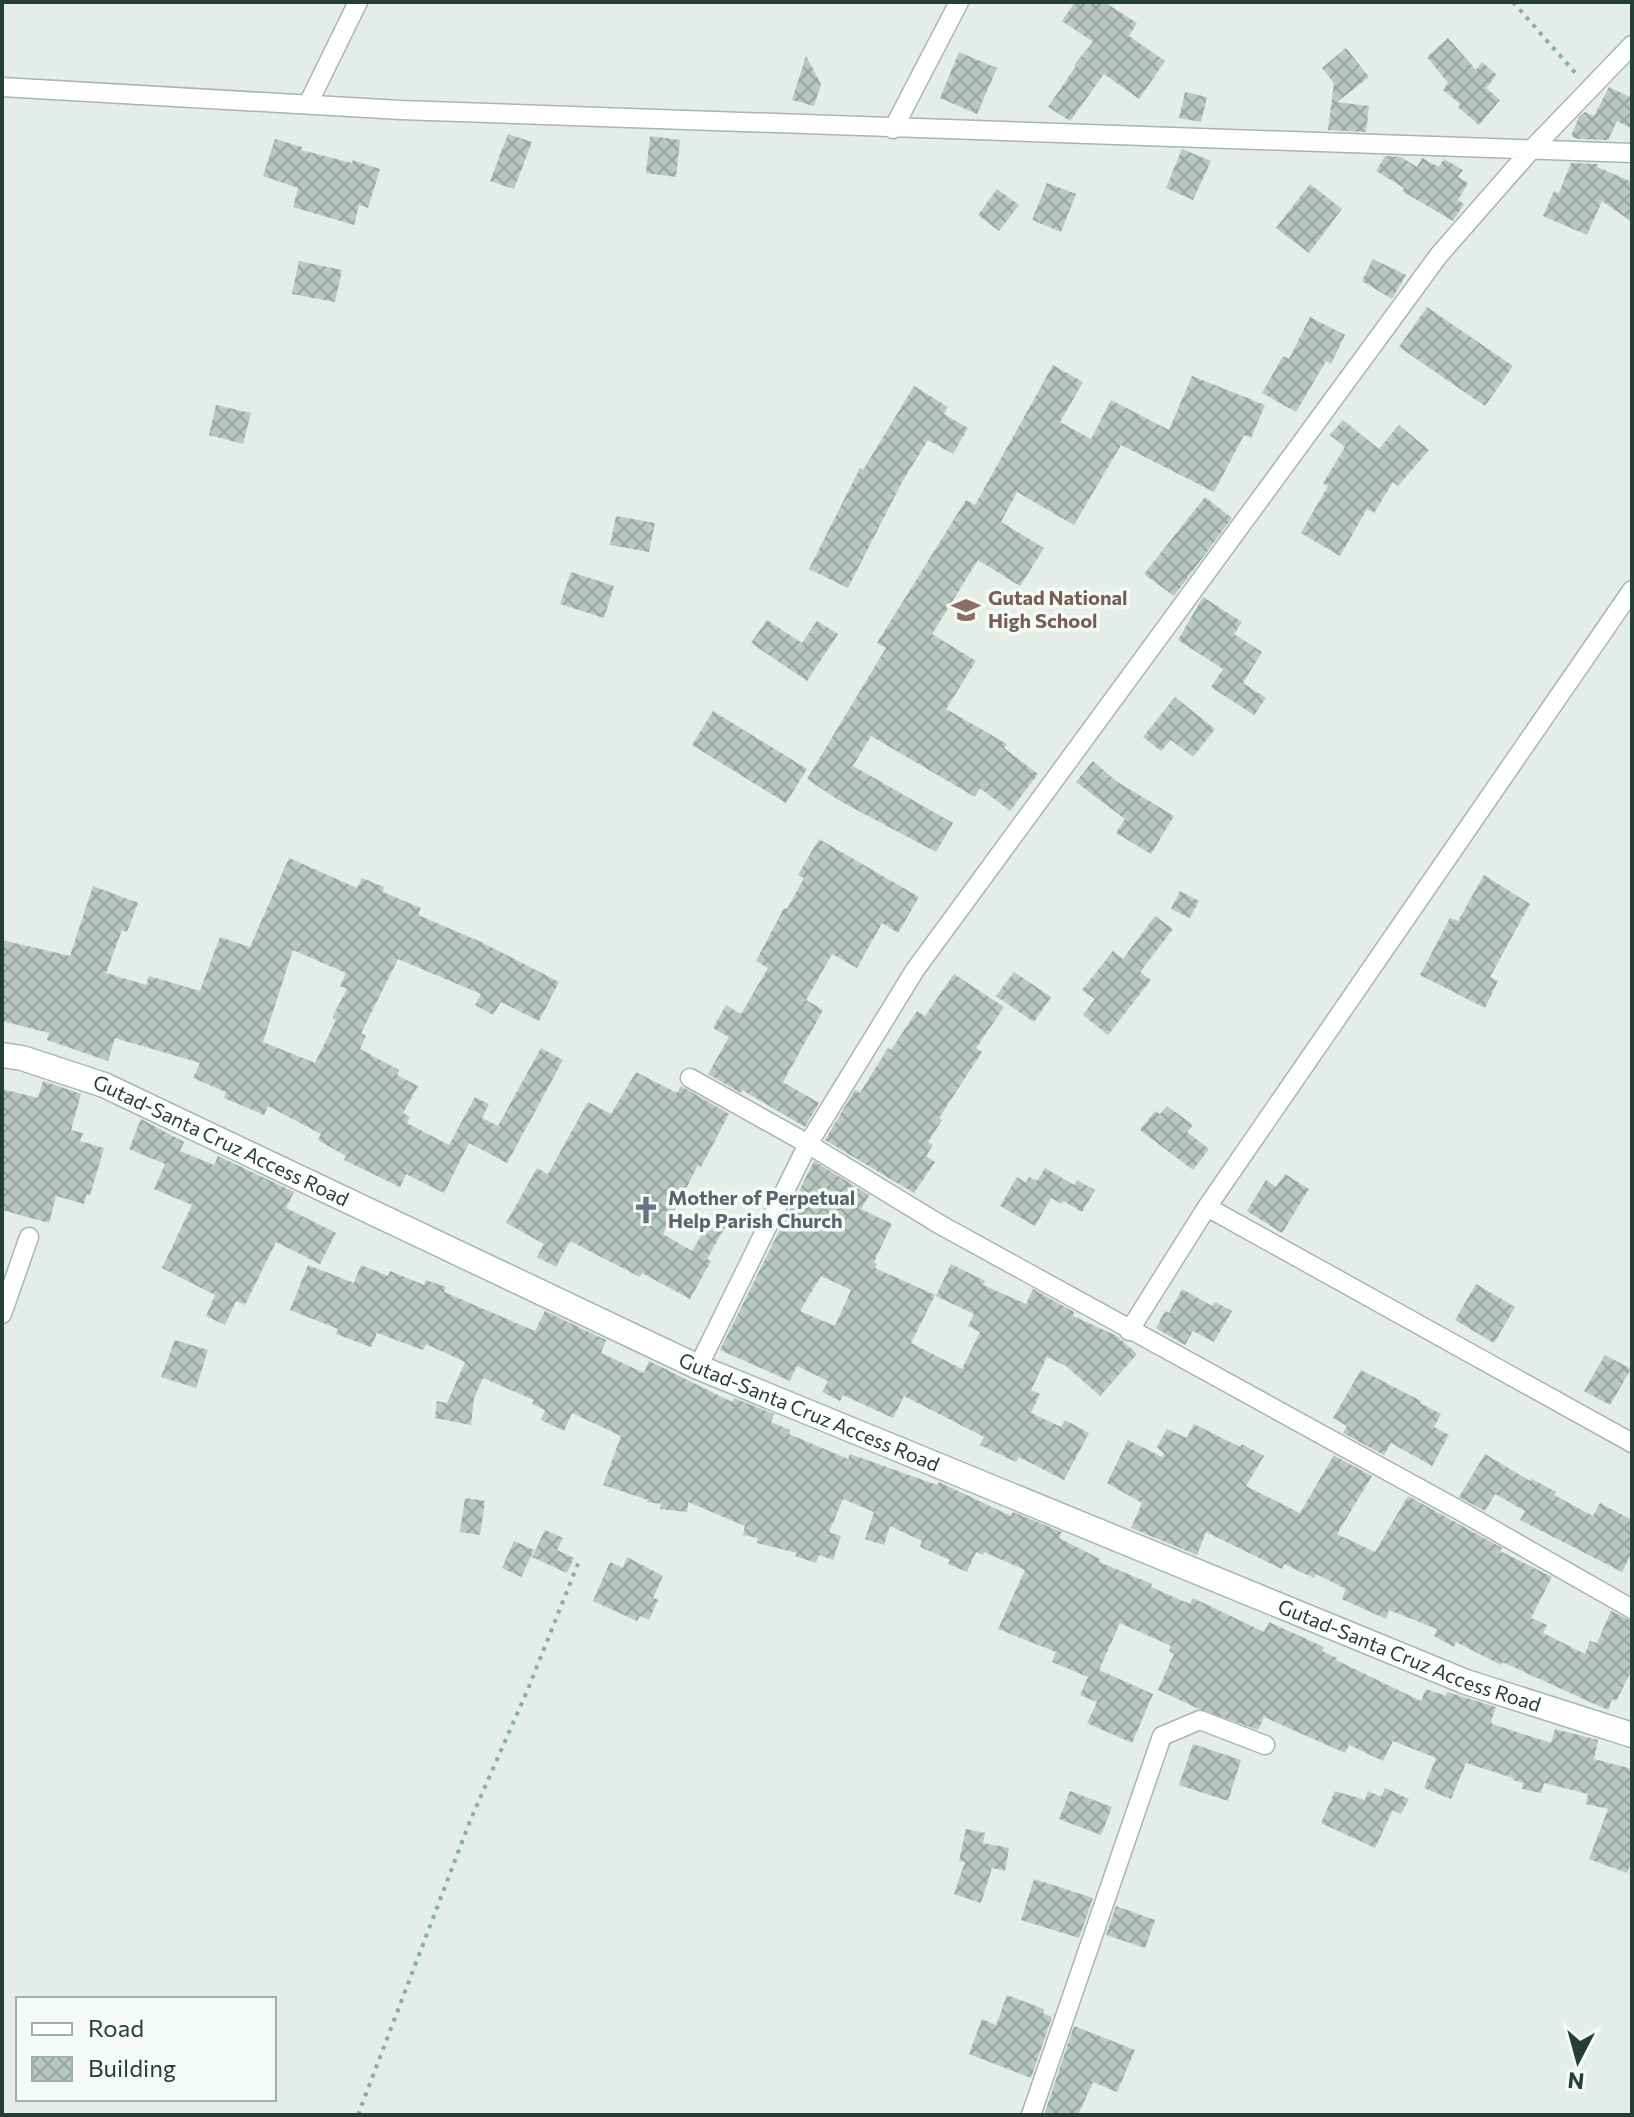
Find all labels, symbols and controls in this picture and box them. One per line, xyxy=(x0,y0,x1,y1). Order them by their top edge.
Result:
place label: Gutad National High School xyxy=(988,585,1128,632)
school or university icon: Gutad National High School xyxy=(951,595,981,625)
street label: Gutad-Santa Cruz Access Road xyxy=(91,1069,353,1210)
place label: Mother of Perpetual Help Parish Church xyxy=(668,1185,855,1232)
church icon: Mother of Perpetual Help Parish Church xyxy=(631,1195,661,1225)
street label: Gutad-Santa Cruz Access Road xyxy=(675,1347,943,1476)
street label: Gutad-Santa Cruz Access Road xyxy=(1275,1593,1544,1716)
legend xyxy=(16,1997,276,2101)
text: Road xyxy=(88,2013,144,2042)
north arrow xyxy=(1538,2021,1618,2101)
text: Building xyxy=(88,2053,176,2082)
text: N xyxy=(1566,2067,1585,2096)

